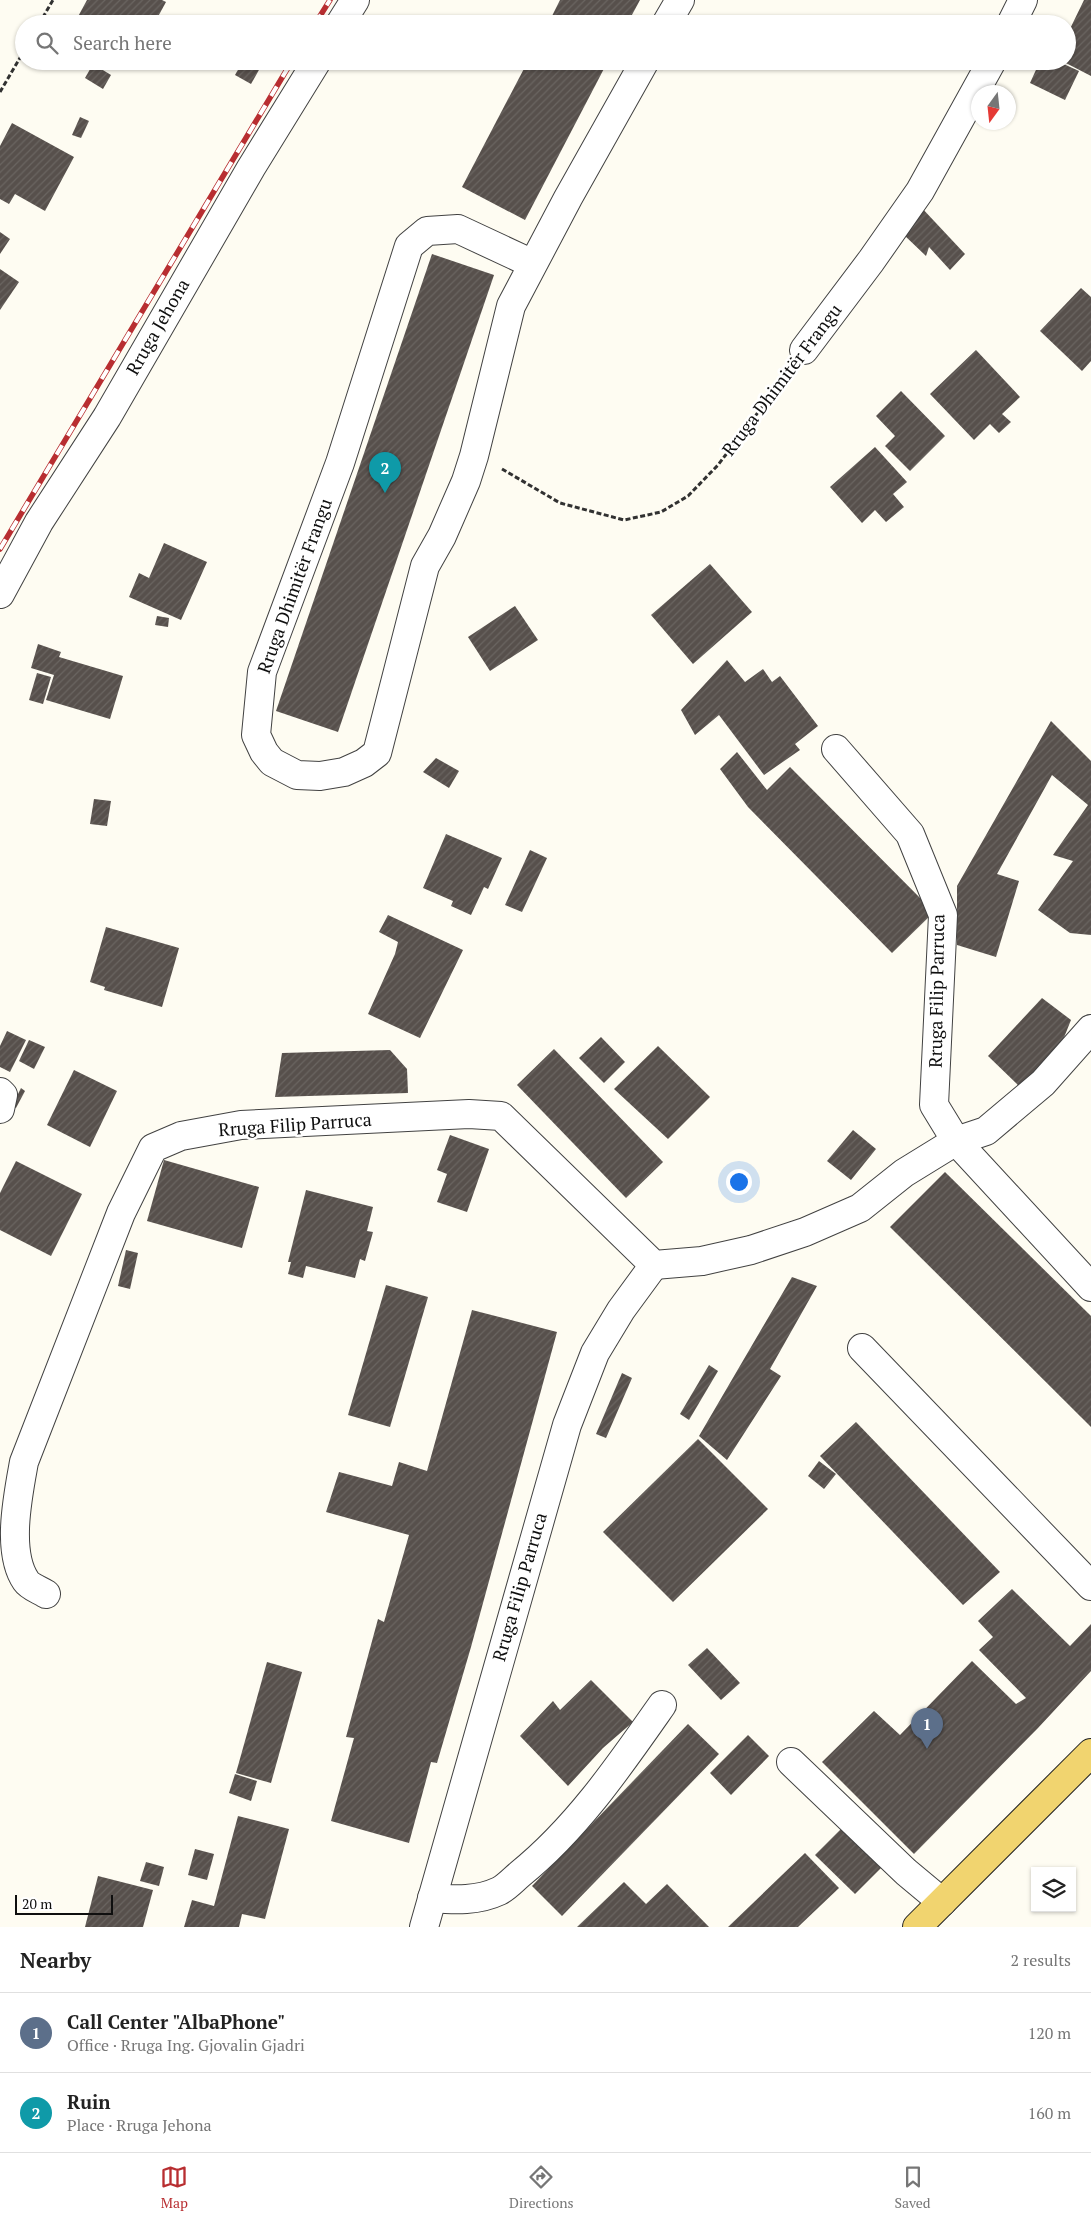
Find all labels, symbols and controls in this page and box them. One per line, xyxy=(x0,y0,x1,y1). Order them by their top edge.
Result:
search box xyxy=(15,15,1076,70)
icon: search xyxy=(33,29,61,57)
text: Search here xyxy=(73,30,172,55)
north arrow xyxy=(971,85,1016,130)
street label: Rruga Jehona xyxy=(120,274,194,379)
street label: Rruga Dhimitër Frangu xyxy=(716,298,846,460)
pin: 2 xyxy=(369,452,401,493)
street label: Rruga Dhimitër Frangu xyxy=(251,495,337,677)
street label: Rruga Filip Parruca xyxy=(923,914,949,1068)
street label: Rruga Filip Parruca xyxy=(217,1107,372,1141)
your location xyxy=(726,1169,752,1195)
street label: Rruga Filip Parruca xyxy=(486,1510,552,1664)
pin: 1 xyxy=(911,1708,943,1749)
map controls xyxy=(1031,1867,1076,1912)
button: layers xyxy=(1031,1867,1076,1912)
scale bar xyxy=(15,1892,112,1915)
text: 20 m xyxy=(22,1894,52,1913)
text: Nearby xyxy=(20,1946,91,1974)
text: 2 results xyxy=(1011,1949,1071,1971)
text: Call Center "AlbaPhone" xyxy=(67,2009,285,2034)
text: 1 xyxy=(31,2022,41,2044)
text: 120 m xyxy=(1028,2022,1071,2044)
text: Office · Rruga Ing. Gjovalin Gjadri xyxy=(67,2034,305,2056)
text: Ruin xyxy=(67,2089,111,2114)
text: 2 xyxy=(31,2102,41,2124)
text: 160 m xyxy=(1028,2102,1071,2124)
text: Place · Rruga Jehona xyxy=(67,2114,212,2136)
tab: Map xyxy=(160,2163,188,2212)
tab: Directions xyxy=(509,2163,574,2212)
tab: Saved xyxy=(894,2163,931,2212)

